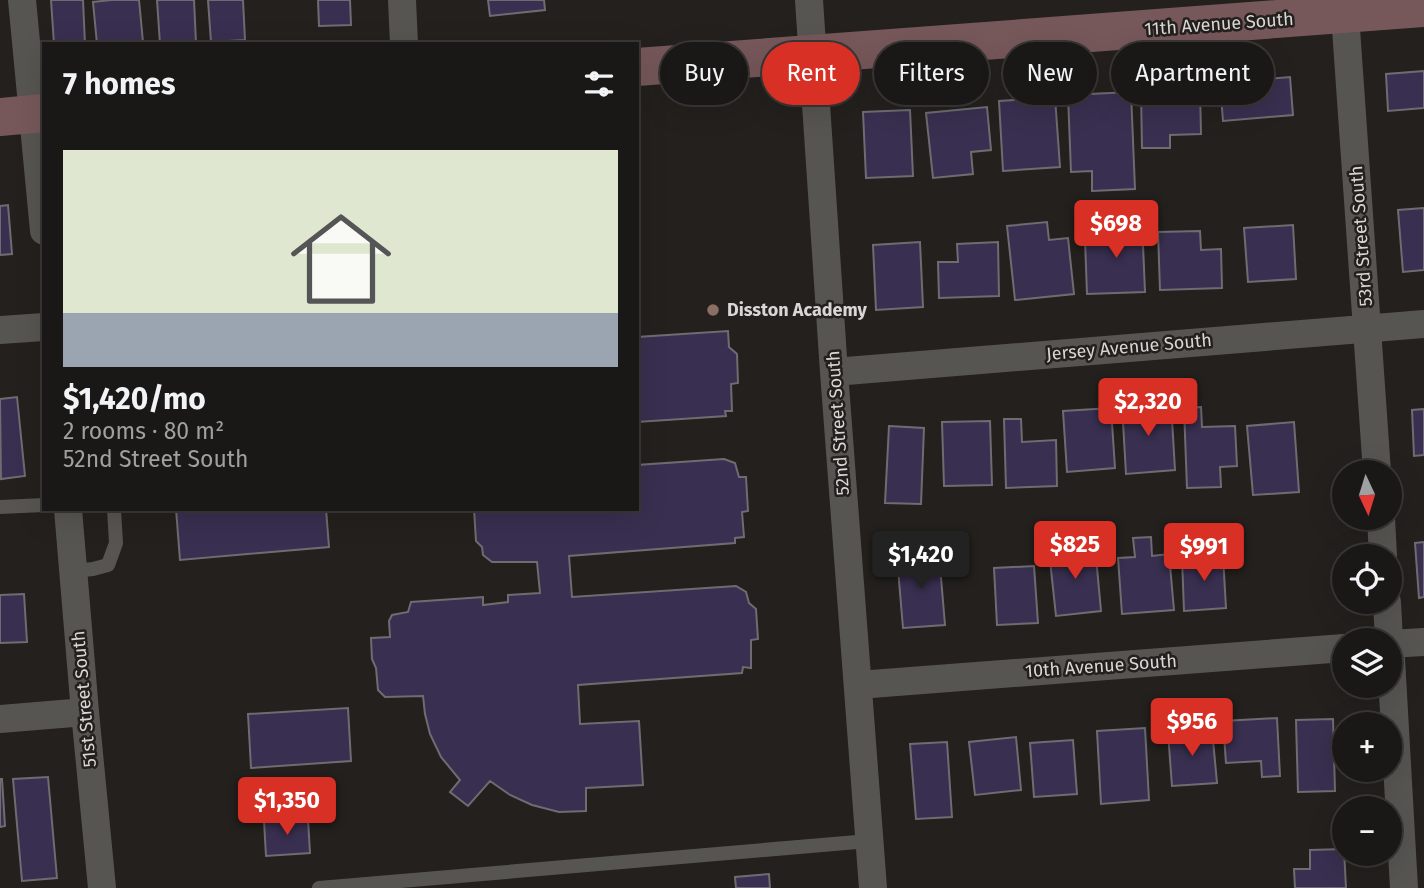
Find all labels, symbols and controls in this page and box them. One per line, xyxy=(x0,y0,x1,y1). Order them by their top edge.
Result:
street label: 11th Avenue South xyxy=(1144,8,1294,40)
chip: Buy xyxy=(660,42,748,105)
chip: Rent xyxy=(762,42,860,105)
chip: Filters xyxy=(874,42,989,105)
chip: New xyxy=(1003,42,1097,105)
chip: Apartment xyxy=(1111,42,1274,105)
icon: filters xyxy=(580,65,618,103)
text: 7 homes xyxy=(63,66,175,102)
street label: 53rd Street South xyxy=(1345,165,1377,307)
icon: home xyxy=(278,196,404,322)
pin: $698 xyxy=(1075,201,1157,260)
text: $698 xyxy=(1090,209,1142,237)
place label: Disston Academy xyxy=(727,299,868,321)
marker: Disston Academy xyxy=(705,302,721,318)
street label: Jersey Avenue South xyxy=(1045,329,1213,365)
street label: 52nd Street South xyxy=(822,350,854,496)
pin: $2,320 xyxy=(1091,378,1205,438)
text: $1,420/mo xyxy=(63,381,206,417)
text: $2,320 xyxy=(1114,387,1182,415)
text: 2 rooms · 80 m² xyxy=(63,417,224,445)
text: 52nd Street South xyxy=(63,445,249,473)
north arrow xyxy=(1332,460,1402,530)
map controls xyxy=(1332,460,1402,866)
pin: $825 xyxy=(1034,522,1116,581)
pin: $991 xyxy=(1163,524,1245,583)
text: $825 xyxy=(1050,530,1100,558)
pin: $1,420 xyxy=(864,532,978,591)
text: $991 xyxy=(1180,532,1228,560)
text: $1,420 xyxy=(888,540,954,568)
button: locate xyxy=(1332,544,1402,614)
button: layers xyxy=(1332,628,1402,698)
street label: 51st Street South xyxy=(67,630,101,768)
street label: 10th Avenue South xyxy=(1024,650,1178,682)
pin: $956 xyxy=(1151,698,1233,758)
text: $956 xyxy=(1167,707,1217,735)
button: + xyxy=(1332,712,1402,782)
pin: $1,350 xyxy=(230,778,344,837)
text: $1,350 xyxy=(254,786,320,814)
button: − xyxy=(1332,796,1402,866)

